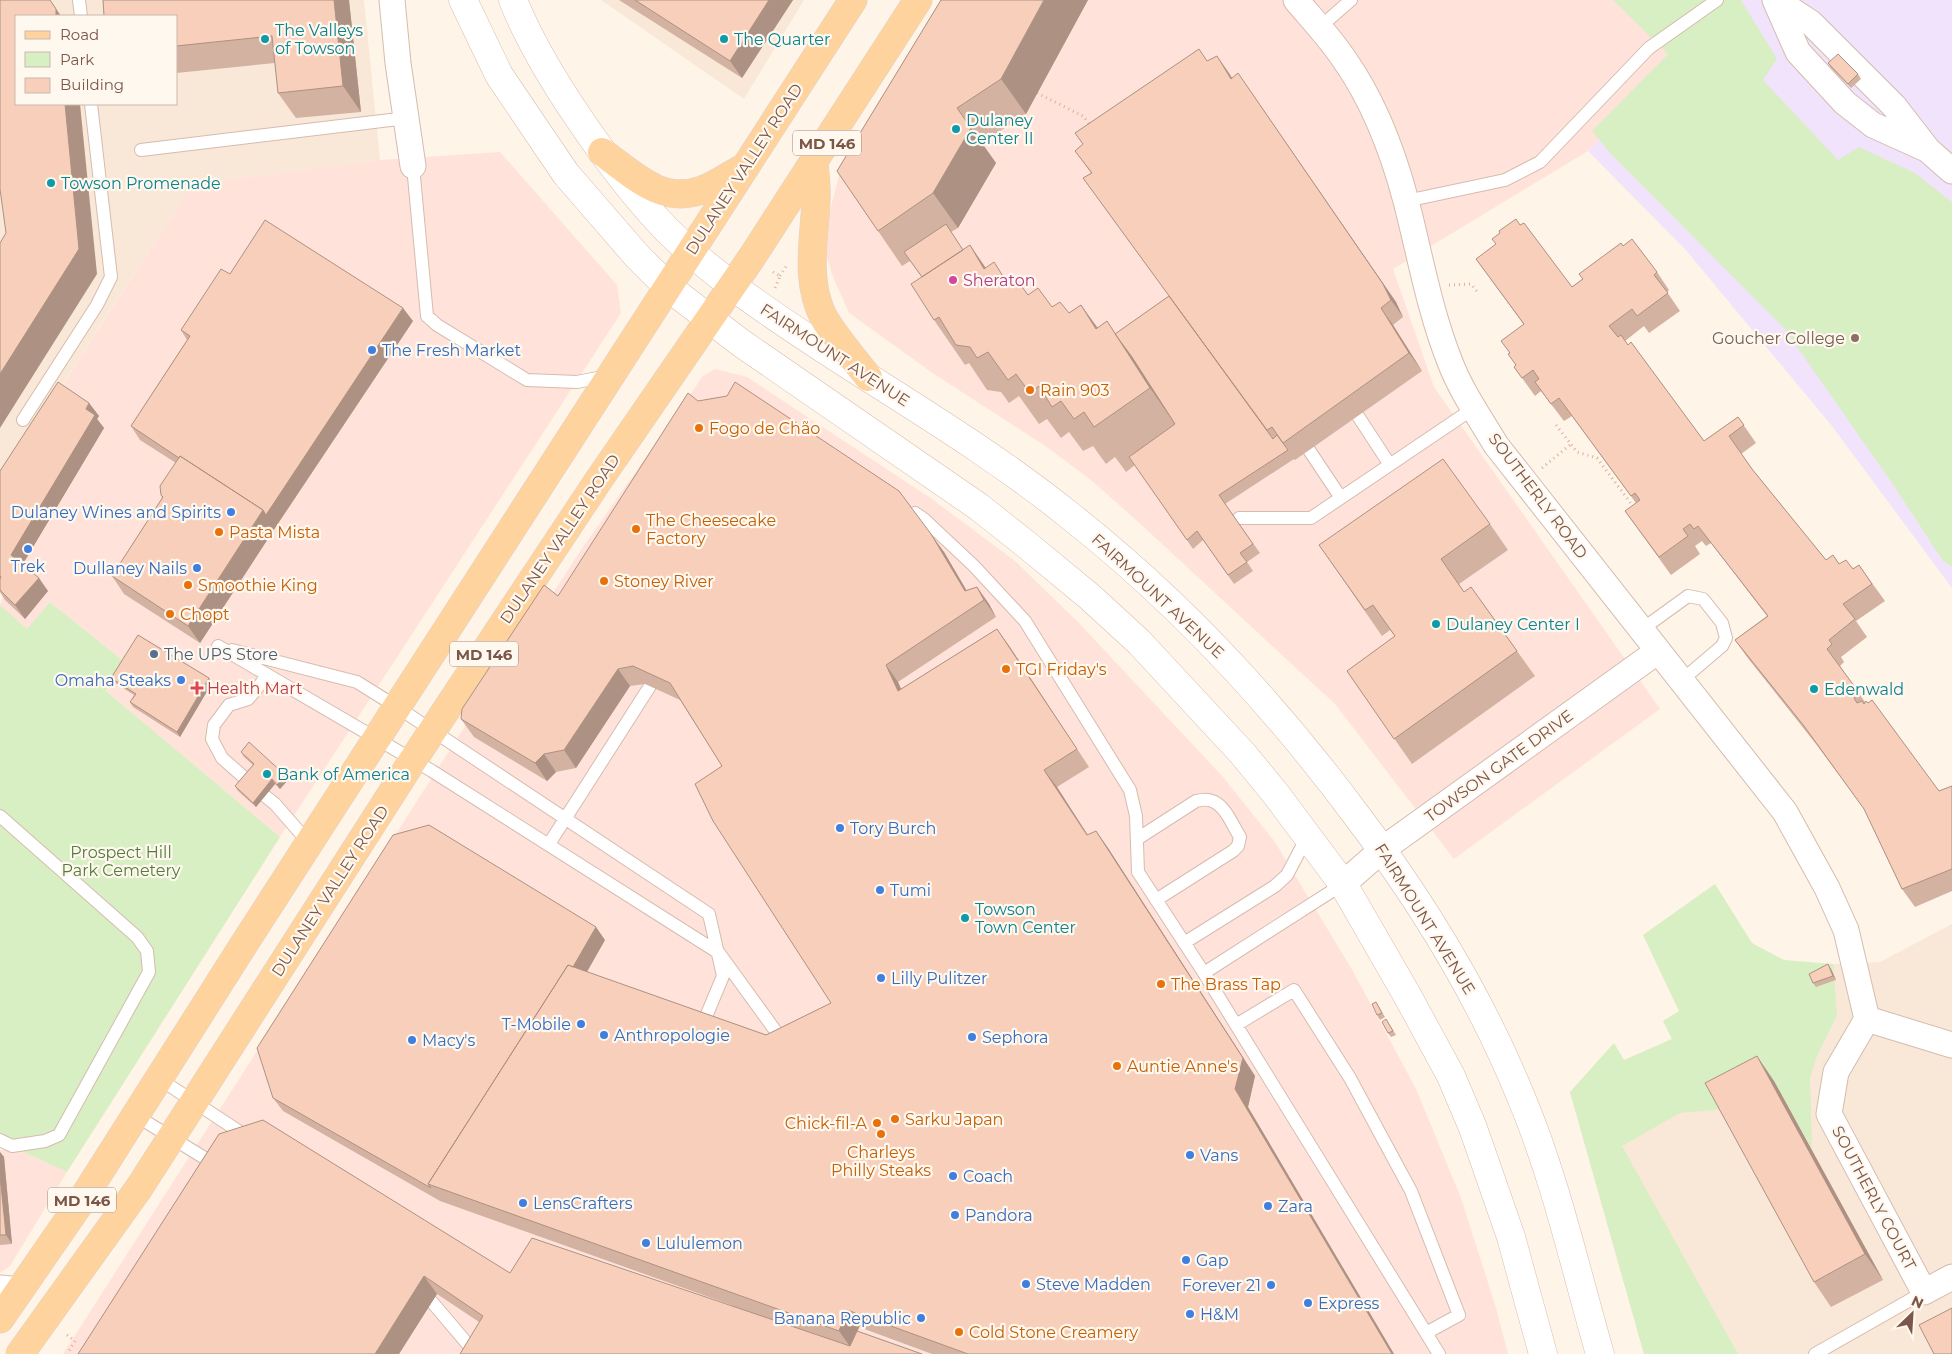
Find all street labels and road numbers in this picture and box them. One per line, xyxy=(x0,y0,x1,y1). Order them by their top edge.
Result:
street label: DULANEY VALLEY ROAD xyxy=(682,80,806,258)
road number: MD 146 xyxy=(793,130,861,156)
street label: FAIRMOUNT AVENUE xyxy=(757,300,913,410)
street label: SOUTHERLY ROAD xyxy=(1485,429,1591,563)
street label: DULANEY VALLEY ROAD xyxy=(496,451,624,627)
street label: FAIRMOUNT AVENUE xyxy=(1088,530,1228,662)
road number: MD 146 xyxy=(450,642,518,666)
street label: TOWSON GATE DRIVE xyxy=(1421,706,1577,826)
street label: DULANEY VALLEY ROAD xyxy=(268,802,392,980)
street label: FAIRMOUNT AVENUE xyxy=(1371,840,1479,998)
street label: SOUTHERLY COURT xyxy=(1828,1123,1920,1274)
road number: MD 146 xyxy=(48,1188,116,1212)

